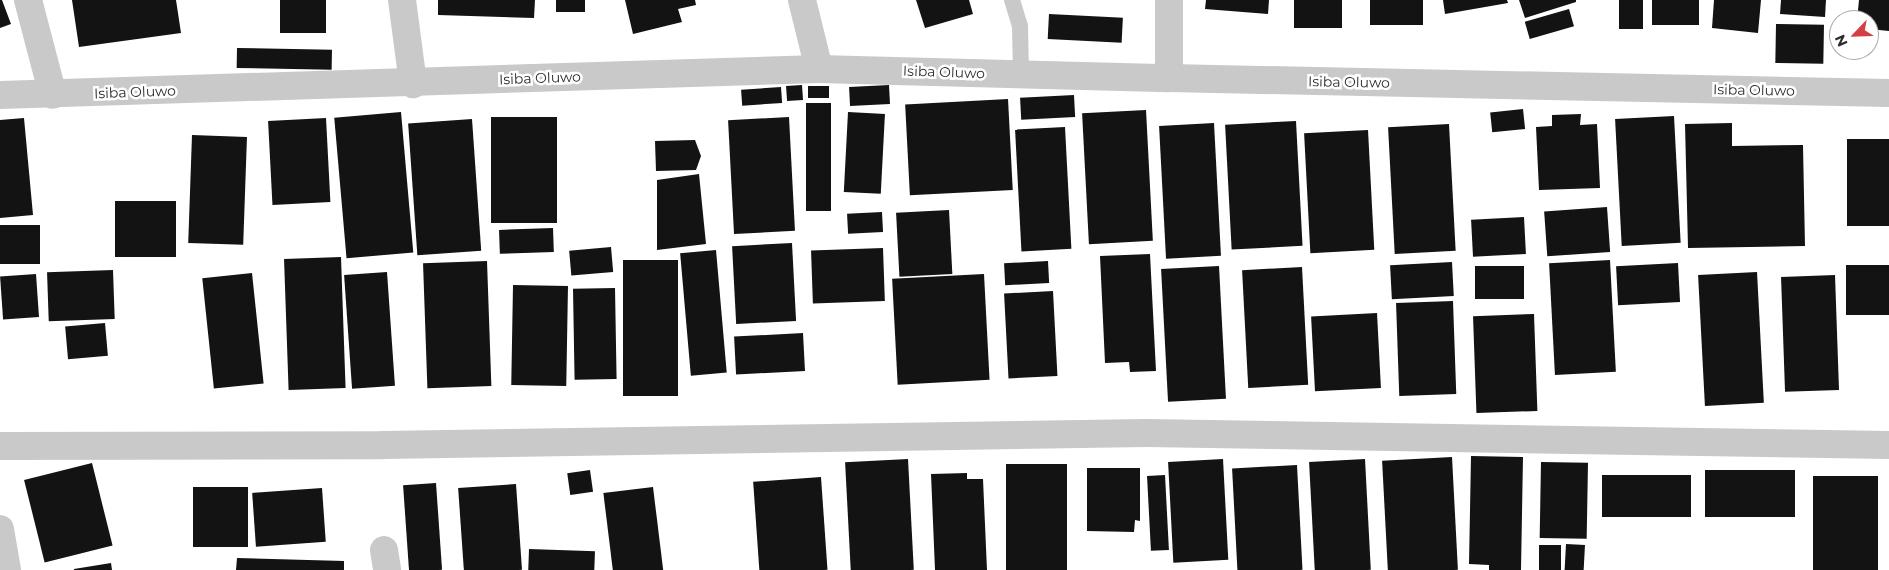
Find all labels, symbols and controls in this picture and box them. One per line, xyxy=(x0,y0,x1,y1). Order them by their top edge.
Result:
north arrow xyxy=(1829,10,1879,60)
text: N xyxy=(1831,32,1852,50)
street label: Isiba Oluwo xyxy=(903,62,985,82)
street label: Isiba Oluwo xyxy=(499,68,581,88)
street label: Isiba Oluwo xyxy=(1308,73,1390,91)
street label: Isiba Oluwo xyxy=(1713,81,1795,99)
street label: Isiba Oluwo xyxy=(94,82,176,102)

